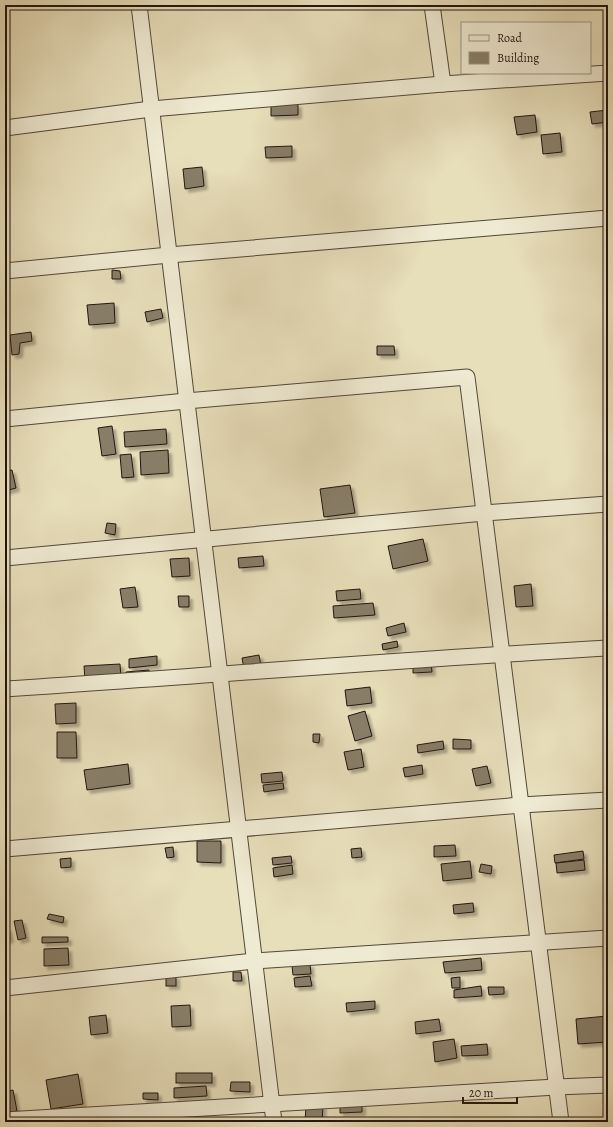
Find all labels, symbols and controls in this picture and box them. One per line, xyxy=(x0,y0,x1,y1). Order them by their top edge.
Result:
legend xyxy=(461,22,591,74)
text: Road xyxy=(497,30,523,46)
text: Building xyxy=(497,50,539,66)
scale bar xyxy=(463,1079,517,1105)
text: 20 m xyxy=(469,1085,493,1101)

